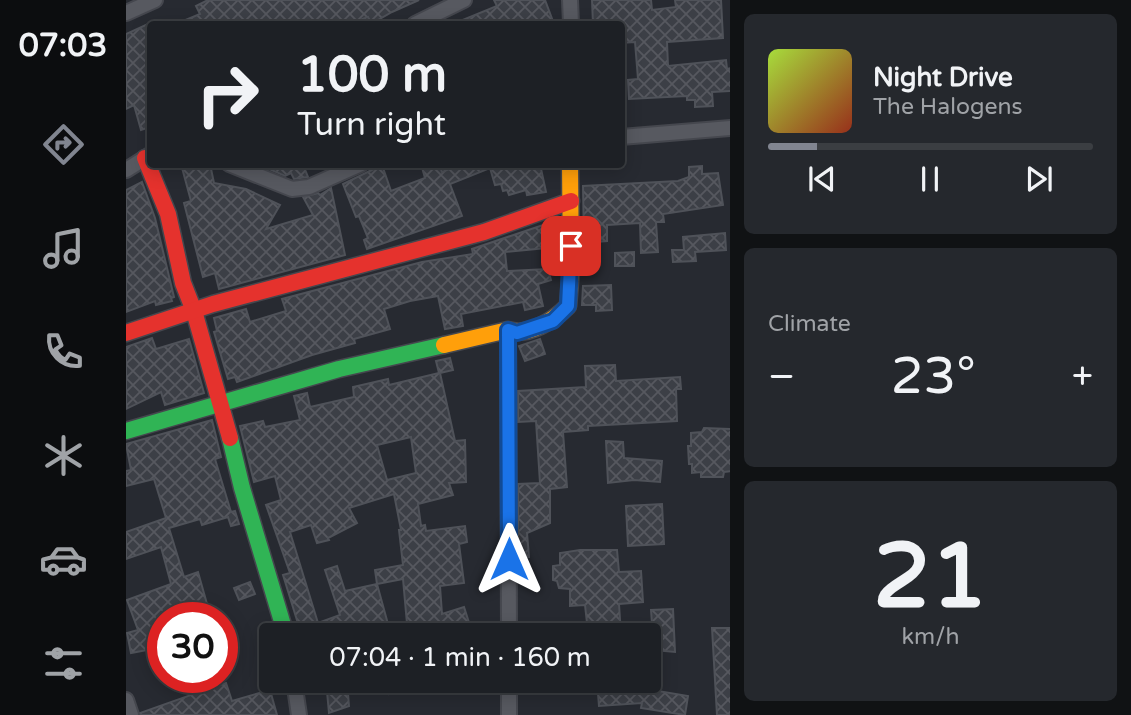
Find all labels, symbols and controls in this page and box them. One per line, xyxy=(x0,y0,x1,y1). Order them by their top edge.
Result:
text: 07:03 xyxy=(19,27,107,65)
text: 100 m xyxy=(297,46,447,105)
icon: right xyxy=(182,49,273,140)
text: Night Drive xyxy=(873,62,1013,93)
text: The Halogens xyxy=(873,93,1022,121)
text: Turn right xyxy=(297,106,446,144)
icon: directions xyxy=(39,120,88,169)
icon: previous xyxy=(803,160,841,198)
icon: pause xyxy=(911,160,949,198)
icon: next xyxy=(1020,160,1058,198)
pin xyxy=(541,216,601,276)
icon: music xyxy=(39,224,88,273)
icon: arrive xyxy=(552,227,590,265)
text: Climate xyxy=(768,310,851,338)
icon: phone xyxy=(39,327,88,376)
text: 23° xyxy=(891,345,976,408)
text: − xyxy=(768,354,795,400)
text: + xyxy=(1072,354,1093,400)
icon: climate xyxy=(39,431,88,480)
position arrow xyxy=(472,522,546,596)
text: 21 xyxy=(873,522,988,632)
icon: car xyxy=(39,535,88,584)
speed limit sign: 30 xyxy=(147,602,238,693)
text: km/h xyxy=(902,623,959,651)
icon: filters xyxy=(39,639,88,688)
text: 07:04 · 1 min · 160 m xyxy=(329,642,591,673)

